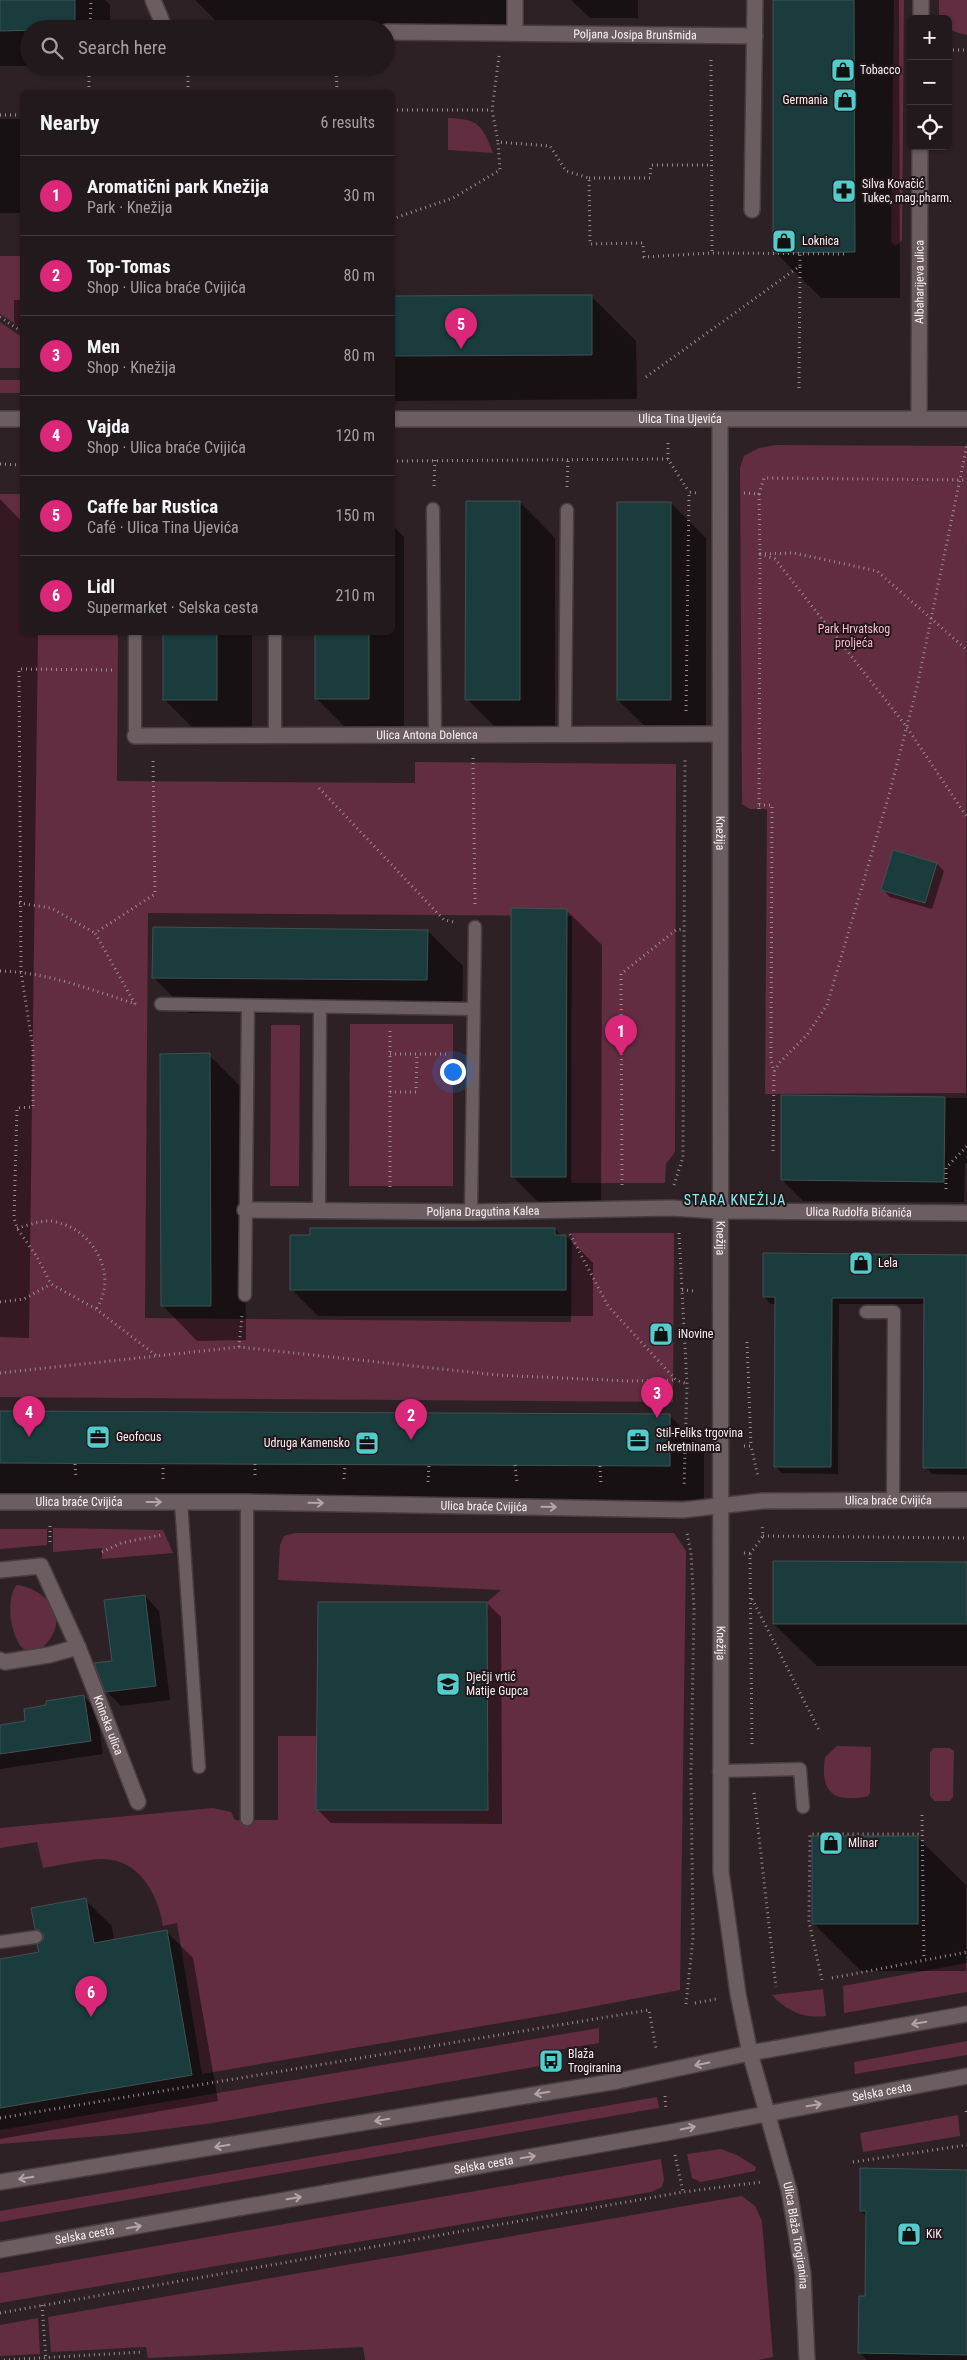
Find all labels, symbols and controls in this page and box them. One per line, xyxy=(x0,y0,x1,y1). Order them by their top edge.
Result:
map controls xyxy=(907,15,952,150)
button: + xyxy=(907,15,952,60)
search box xyxy=(20,20,395,75)
street label: Poljana Josipa Brunšmida xyxy=(573,27,697,42)
icon: search xyxy=(38,34,66,62)
text: Search here xyxy=(78,36,166,59)
shop icon: Tobacco xyxy=(830,57,856,83)
button: − xyxy=(907,60,952,105)
place label: Tobacco xyxy=(860,63,900,77)
shop icon: Germania xyxy=(832,87,858,113)
place label: Germania xyxy=(783,93,828,107)
button: locate xyxy=(907,105,952,150)
text: Nearby xyxy=(40,111,99,135)
text: 6 results xyxy=(320,113,375,132)
text: Aromatični park Knežija xyxy=(87,175,269,198)
place label: Silva Kovačić Tukec, mag.pharm. xyxy=(862,177,952,205)
pharmacy icon: Silva Kovačić Tukec, mag.pharm. xyxy=(831,178,857,204)
text: 1 xyxy=(52,186,60,205)
text: 30 m xyxy=(343,186,375,205)
text: Park · Knežija xyxy=(87,198,173,217)
shop icon: Loknica xyxy=(771,228,797,254)
place label: Loknica xyxy=(802,234,839,248)
street label: Albaharijeva ulica xyxy=(912,240,927,324)
text: Top-Tomas xyxy=(87,255,171,278)
text: 2 xyxy=(52,266,60,285)
text: 80 m xyxy=(343,266,375,285)
text: Shop · Ulica braće Cvijića xyxy=(87,278,246,297)
pin: 5 xyxy=(445,308,477,349)
text: Men xyxy=(87,335,120,358)
text: 3 xyxy=(52,346,60,365)
text: 80 m xyxy=(343,346,375,365)
text: Shop · Knežija xyxy=(87,358,176,377)
street label: Ulica Tina Ujevića xyxy=(638,412,722,426)
text: Vajda xyxy=(87,415,130,438)
text: 4 xyxy=(52,426,60,445)
text: 120 m xyxy=(336,426,375,445)
text: Shop · Ulica braće Cvijića xyxy=(87,438,246,457)
text: Caffe bar Rustica xyxy=(87,495,218,518)
text: 5 xyxy=(52,506,60,525)
text: 150 m xyxy=(336,506,375,525)
text: Café · Ulica Tina Ujevića xyxy=(87,518,239,537)
text: Lidl xyxy=(87,575,115,598)
text: 6 xyxy=(52,586,60,605)
text: 210 m xyxy=(336,586,375,605)
text: Supermarket · Selska cesta xyxy=(87,598,258,617)
park label: Park Hrvatskog proljeća xyxy=(818,622,890,650)
street label: Ulica Antona Dolenca xyxy=(376,728,478,742)
street label: Knežija xyxy=(713,816,727,850)
pin: 1 xyxy=(605,1015,637,1056)
your location xyxy=(440,1059,466,1085)
district label: STARA KNEŽIJA xyxy=(684,1191,786,1208)
street label: Poljana Dragutina Kalea xyxy=(426,1204,540,1219)
street label: Ulica Rudolfa Bićanića xyxy=(806,1205,912,1220)
street label: Knežija xyxy=(714,1221,728,1255)
shop icon: Lela xyxy=(848,1250,874,1276)
place label: Lela xyxy=(878,1256,898,1270)
shop icon: iNovine xyxy=(648,1321,674,1347)
place label: iNovine xyxy=(678,1327,714,1341)
pin: 3 xyxy=(641,1377,673,1418)
pin: 4 xyxy=(13,1396,45,1437)
pin: 2 xyxy=(395,1399,427,1440)
office icon: Geofocus xyxy=(85,1424,111,1450)
place label: Stil-Feliks trgovina nekretninama xyxy=(656,1426,743,1454)
office icon: Stil-Feliks trgovina nekretninama xyxy=(625,1427,651,1453)
place label: Geofocus xyxy=(116,1430,161,1444)
office icon: Udruga Kamensko xyxy=(354,1430,380,1456)
place label: Udruga Kamensko xyxy=(264,1436,350,1450)
street label: Ulica braće Cvijića xyxy=(845,1493,932,1508)
street label: Ulica braće Cvijića xyxy=(36,1495,123,1509)
one-way arrow xyxy=(145,1497,161,1507)
one-way arrow xyxy=(308,1498,324,1508)
street label: Ulica braće Cvijića xyxy=(440,1499,528,1514)
one-way arrow xyxy=(540,1502,556,1512)
street label: Knežija xyxy=(714,1626,728,1660)
place label: Dječji vrtić Matije Gupca xyxy=(466,1670,529,1698)
school or university icon: Dječji vrtić Matije Gupca xyxy=(435,1671,461,1697)
street label: Kninska ulica xyxy=(90,1693,126,1757)
shop icon: Mlinar xyxy=(818,1830,844,1856)
place label: Mlinar xyxy=(848,1836,878,1850)
pin: 6 xyxy=(75,1976,107,2017)
one-way arrow xyxy=(911,2019,927,2029)
place label: Blaža Trogiranina xyxy=(568,2047,622,2075)
bus stop icon: Blaža Trogiranina xyxy=(538,2048,564,2074)
one-way arrow xyxy=(695,2060,711,2069)
street label: Selska cesta xyxy=(851,2080,913,2105)
one-way arrow xyxy=(535,2089,551,2099)
one-way arrow xyxy=(806,2100,822,2109)
one-way arrow xyxy=(374,2115,390,2125)
one-way arrow xyxy=(680,2123,696,2133)
one-way arrow xyxy=(214,2141,230,2151)
one-way arrow xyxy=(520,2152,536,2162)
street label: Selska cesta xyxy=(453,2153,515,2177)
one-way arrow xyxy=(18,2173,34,2183)
street label: Ulica Blaža Trogiranina xyxy=(780,2180,811,2290)
one-way arrow xyxy=(286,2193,302,2203)
one-way arrow xyxy=(126,2221,142,2231)
shop icon: KiK xyxy=(896,2221,922,2247)
street label: Selska cesta xyxy=(54,2223,116,2247)
place label: KiK xyxy=(926,2227,942,2241)

